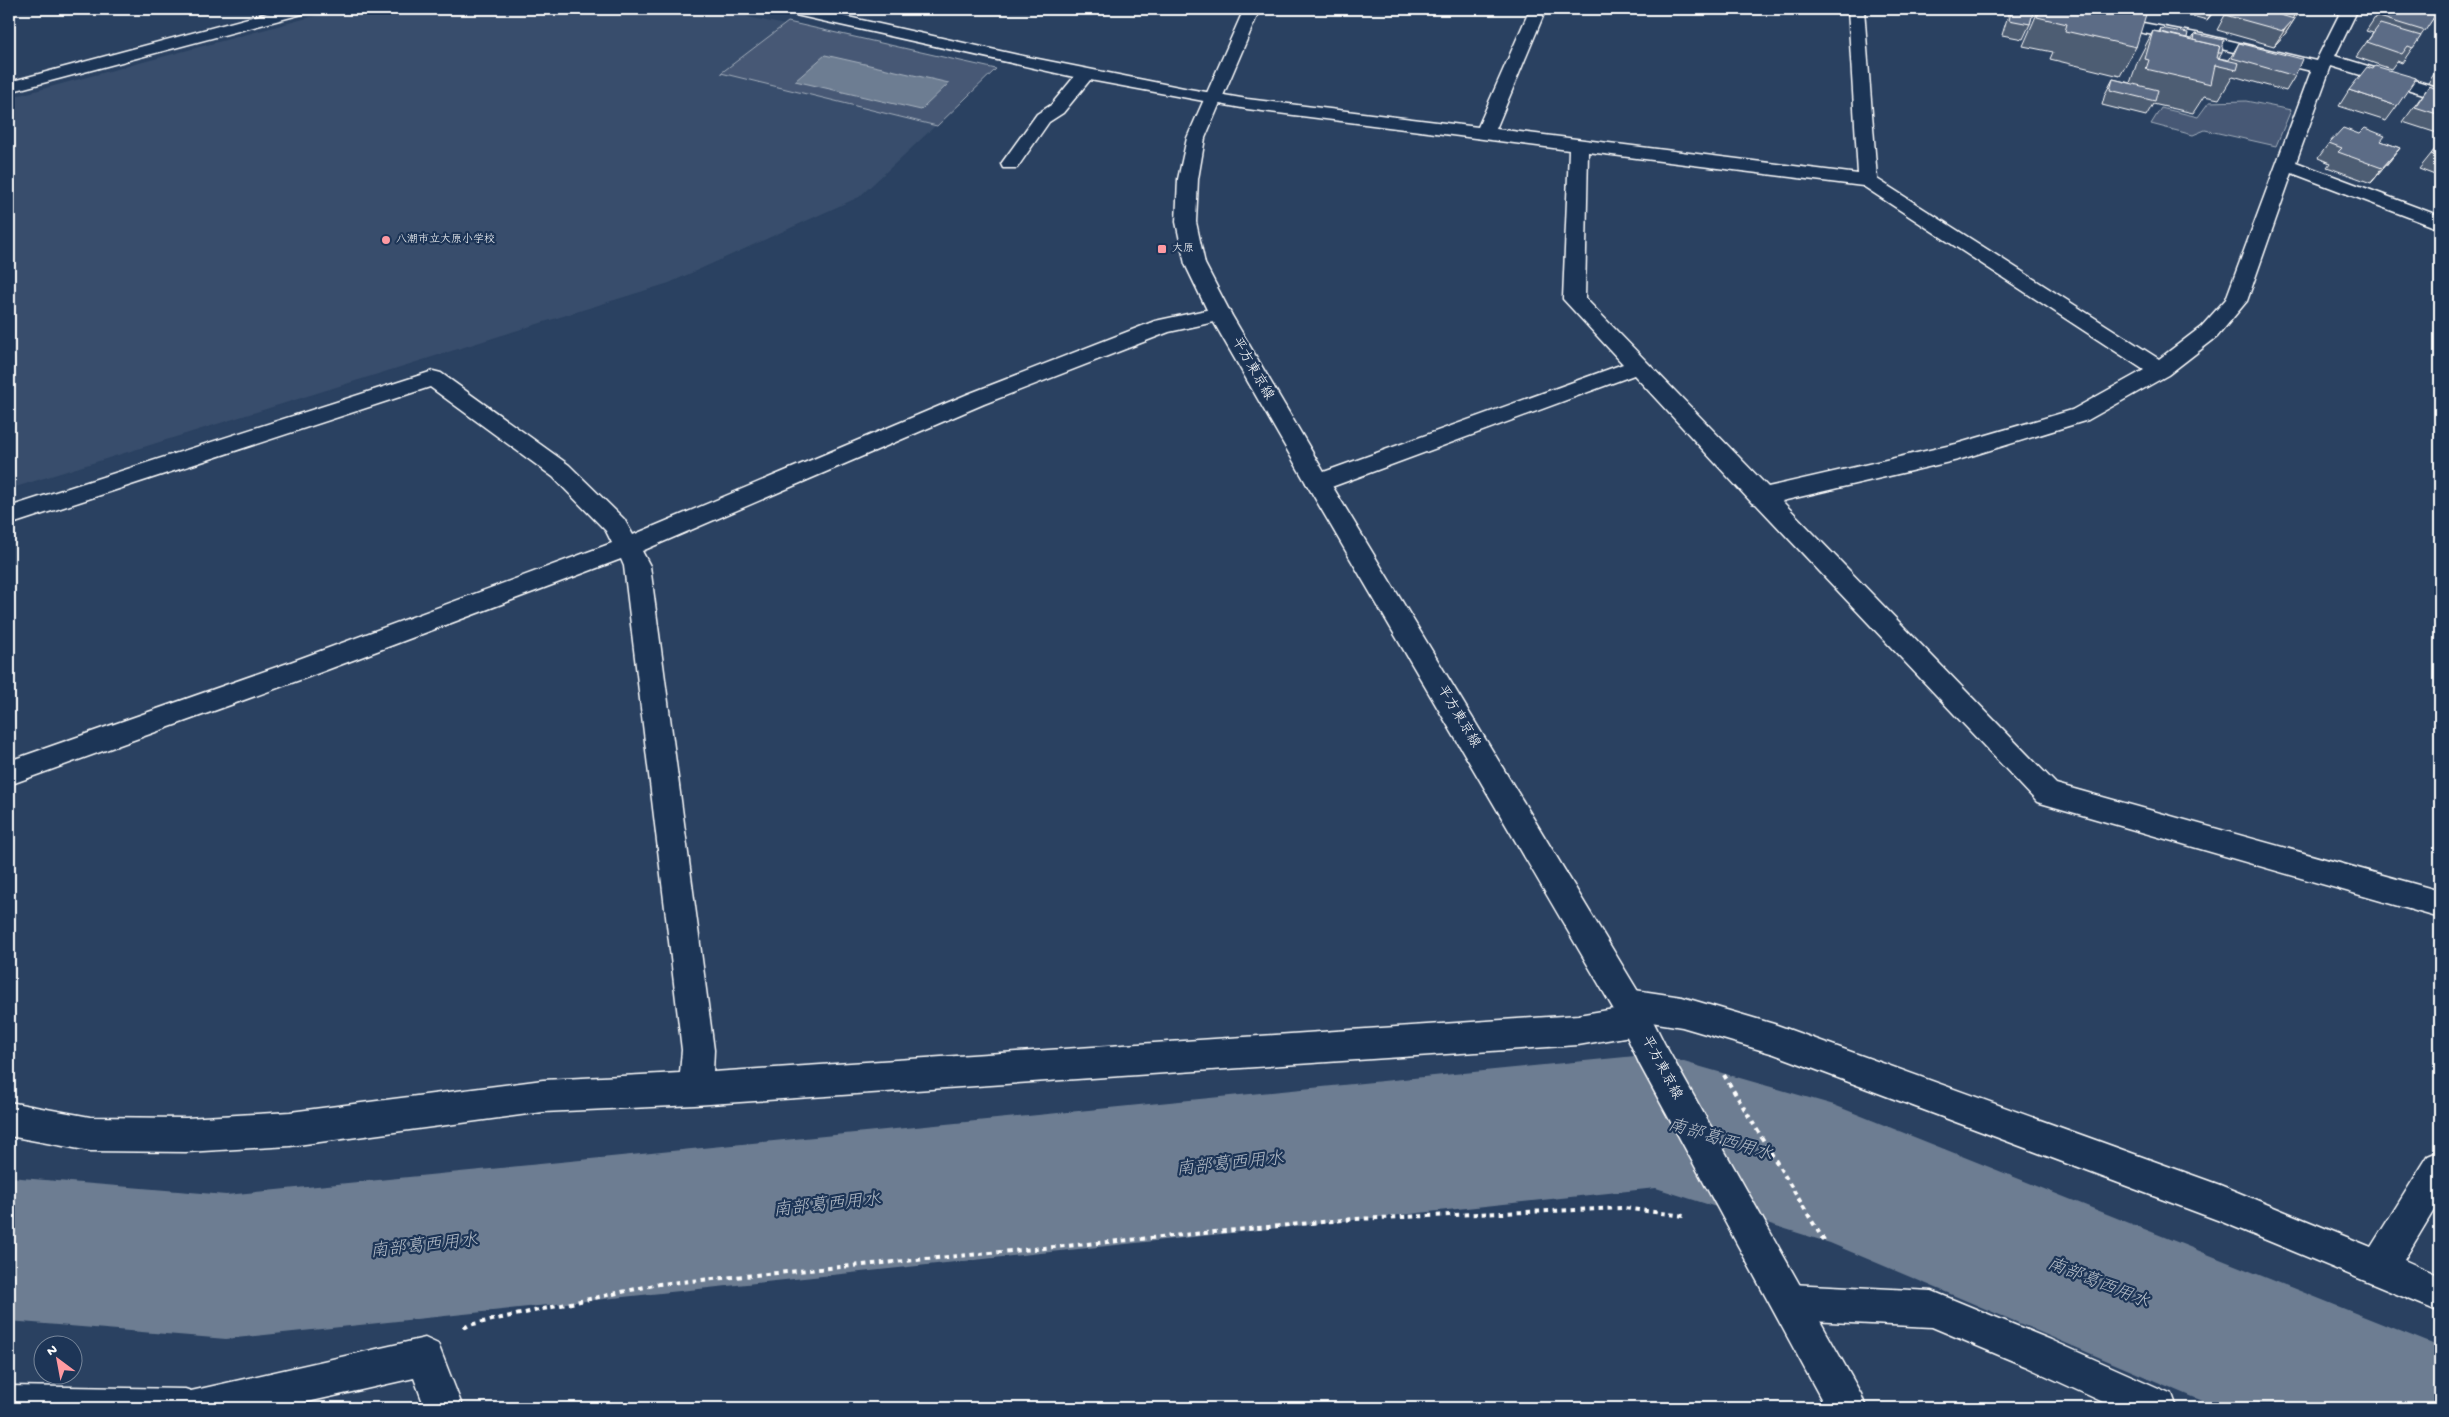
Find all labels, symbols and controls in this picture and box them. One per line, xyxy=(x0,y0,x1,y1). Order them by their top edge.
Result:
place label: 八潮市立大原小学校 xyxy=(396,233,495,246)
marker: 八潮市立大原小学校 xyxy=(380,234,392,246)
place label: 大原 xyxy=(1172,242,1194,255)
marker: 大原 xyxy=(1156,243,1168,255)
street label: 平方東京線 xyxy=(1227,334,1277,404)
street label: 平方東京線 xyxy=(1433,683,1483,751)
street label: 平方東京線 xyxy=(1637,1033,1685,1103)
water label: 南部葛西用水 xyxy=(1665,1114,1775,1167)
water label: 南部葛西用水 xyxy=(1175,1148,1285,1181)
water label: 南部葛西用水 xyxy=(772,1189,882,1222)
water label: 南部葛西用水 xyxy=(369,1230,479,1263)
water label: 南部葛西用水 xyxy=(2044,1253,2152,1314)
north arrow xyxy=(32,1334,82,1384)
text: N xyxy=(44,1341,61,1361)

